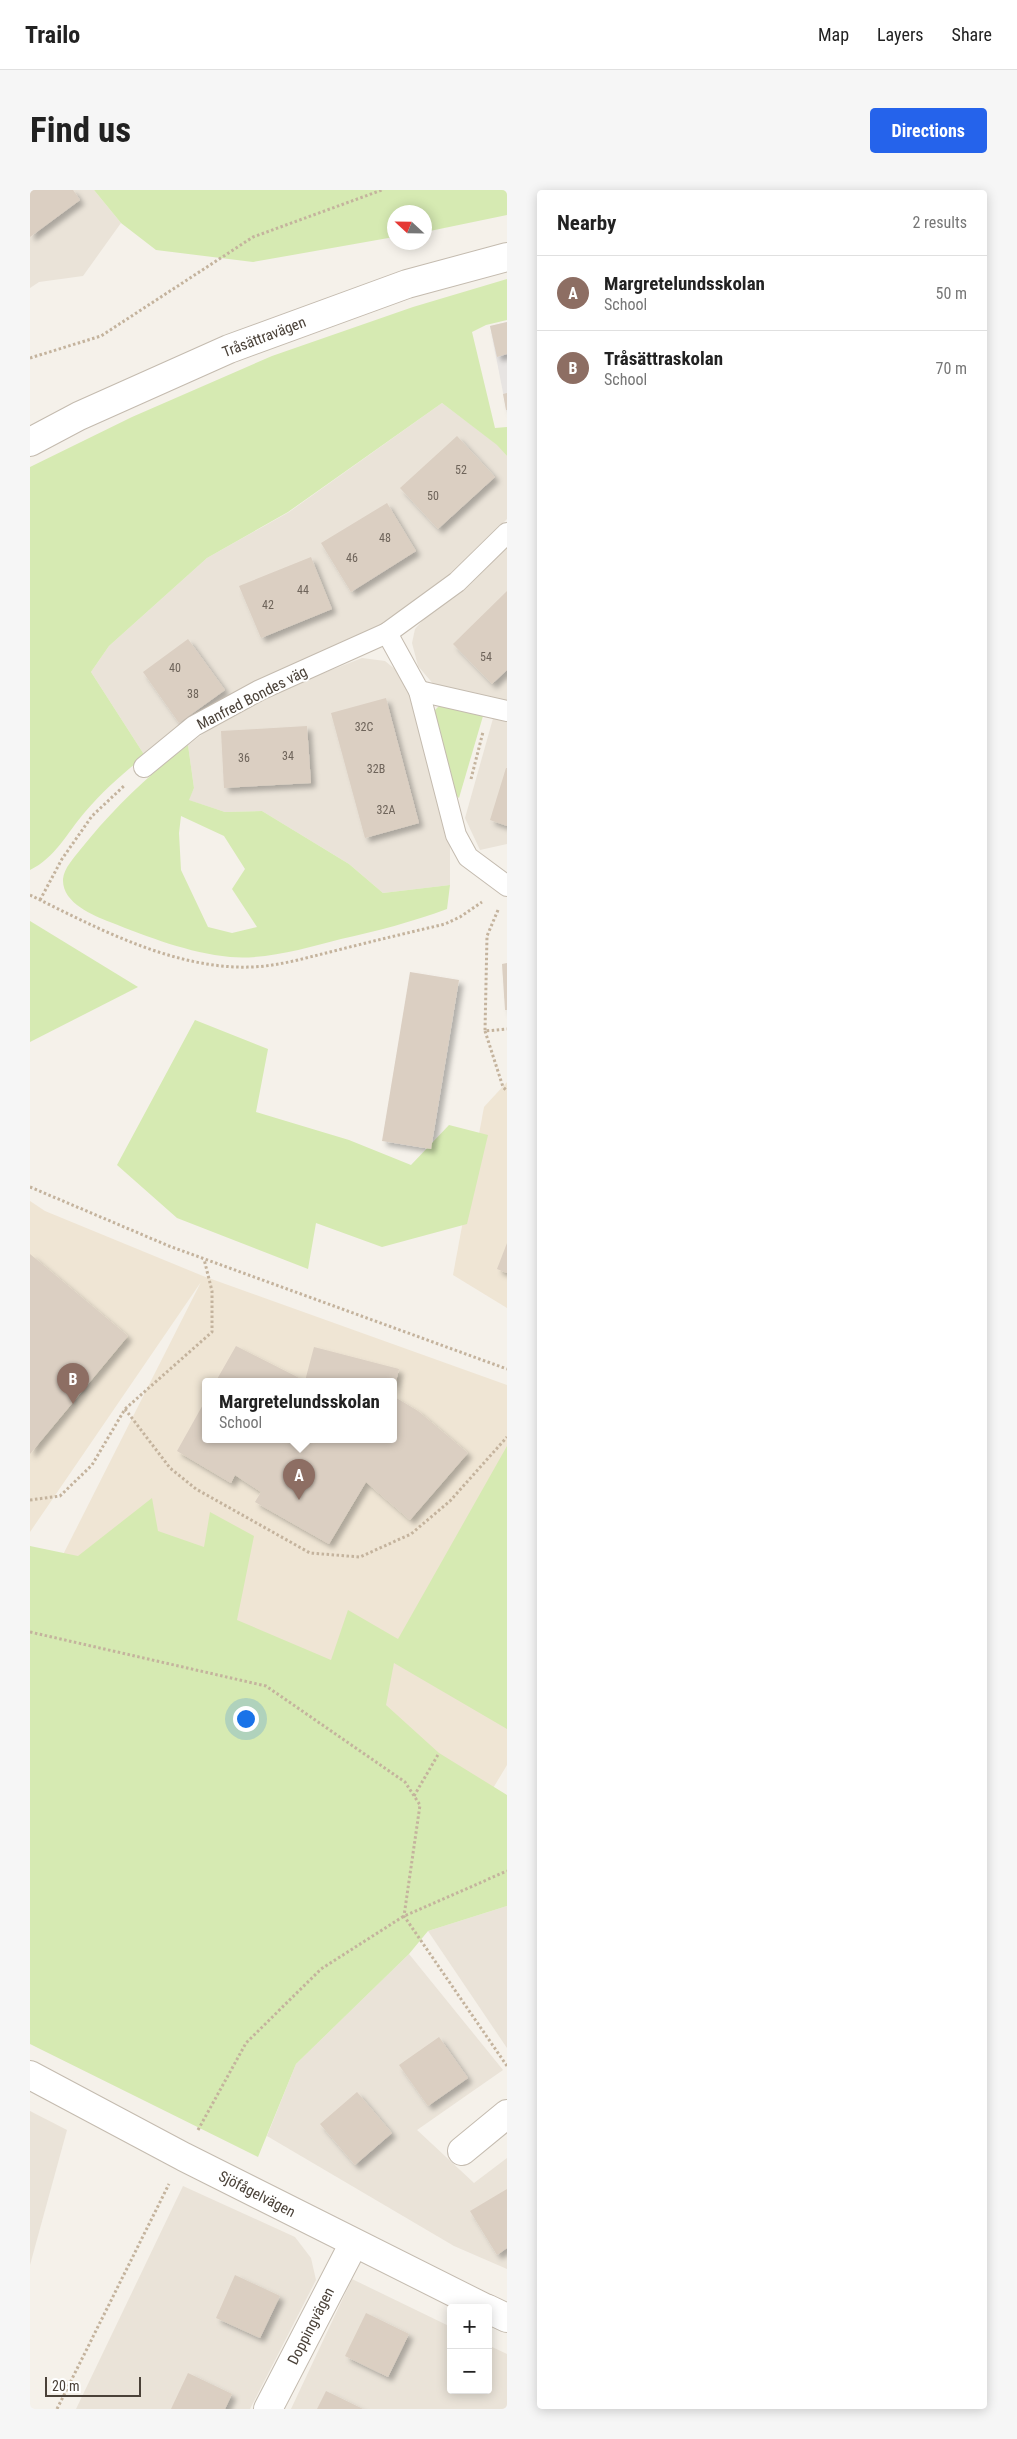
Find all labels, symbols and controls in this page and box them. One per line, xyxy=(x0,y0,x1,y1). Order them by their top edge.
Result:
text: Trailo xyxy=(25,21,80,49)
text: Map xyxy=(818,24,849,45)
text: Layers xyxy=(877,24,924,45)
text: Share xyxy=(952,24,992,45)
button: Directions xyxy=(870,108,987,153)
text: Find us xyxy=(30,110,131,151)
north arrow xyxy=(387,205,432,250)
text: Nearby xyxy=(557,211,616,235)
text: 2 results xyxy=(912,213,967,232)
text: Margretelundsskolan xyxy=(604,272,765,295)
text: A xyxy=(568,284,578,303)
text: 50 m xyxy=(935,284,967,303)
text: School xyxy=(604,295,647,314)
street label: Tråsättravägen xyxy=(220,313,308,361)
text: Tråsättraskolan xyxy=(604,347,723,370)
text: B xyxy=(569,359,577,378)
text: 70 m xyxy=(935,359,967,378)
text: School xyxy=(604,370,647,389)
house number: 52 xyxy=(455,463,467,477)
house number: 50 xyxy=(427,489,439,503)
house number: 48 xyxy=(379,531,391,545)
house number: 46 xyxy=(346,551,358,565)
house number: 44 xyxy=(297,583,309,597)
house number: 42 xyxy=(262,598,274,612)
house number: 54 xyxy=(480,650,492,664)
house number: 40 xyxy=(169,661,181,675)
street label: Manfred Bondes väg xyxy=(194,662,310,734)
house number: 38 xyxy=(187,687,199,701)
house number: 32C xyxy=(355,720,374,734)
house number: 34 xyxy=(282,749,294,763)
house number: 36 xyxy=(238,751,250,765)
house number: 32B xyxy=(367,762,385,776)
house number: 32A xyxy=(377,803,395,817)
pin: B xyxy=(57,1363,89,1404)
popup xyxy=(202,1378,397,1443)
text: Margretelundsskolan xyxy=(219,1390,380,1413)
text: School xyxy=(219,1413,262,1432)
pin: A xyxy=(283,1459,315,1500)
your location xyxy=(233,1706,259,1732)
street label: Sjöfågelvägen xyxy=(216,2167,298,2221)
street label: Doppingvägen xyxy=(284,2284,338,2368)
map controls xyxy=(447,2304,492,2394)
button: + xyxy=(447,2304,492,2349)
button: − xyxy=(447,2349,492,2394)
scale bar xyxy=(45,2374,141,2397)
text: 20 m xyxy=(52,2378,80,2394)

